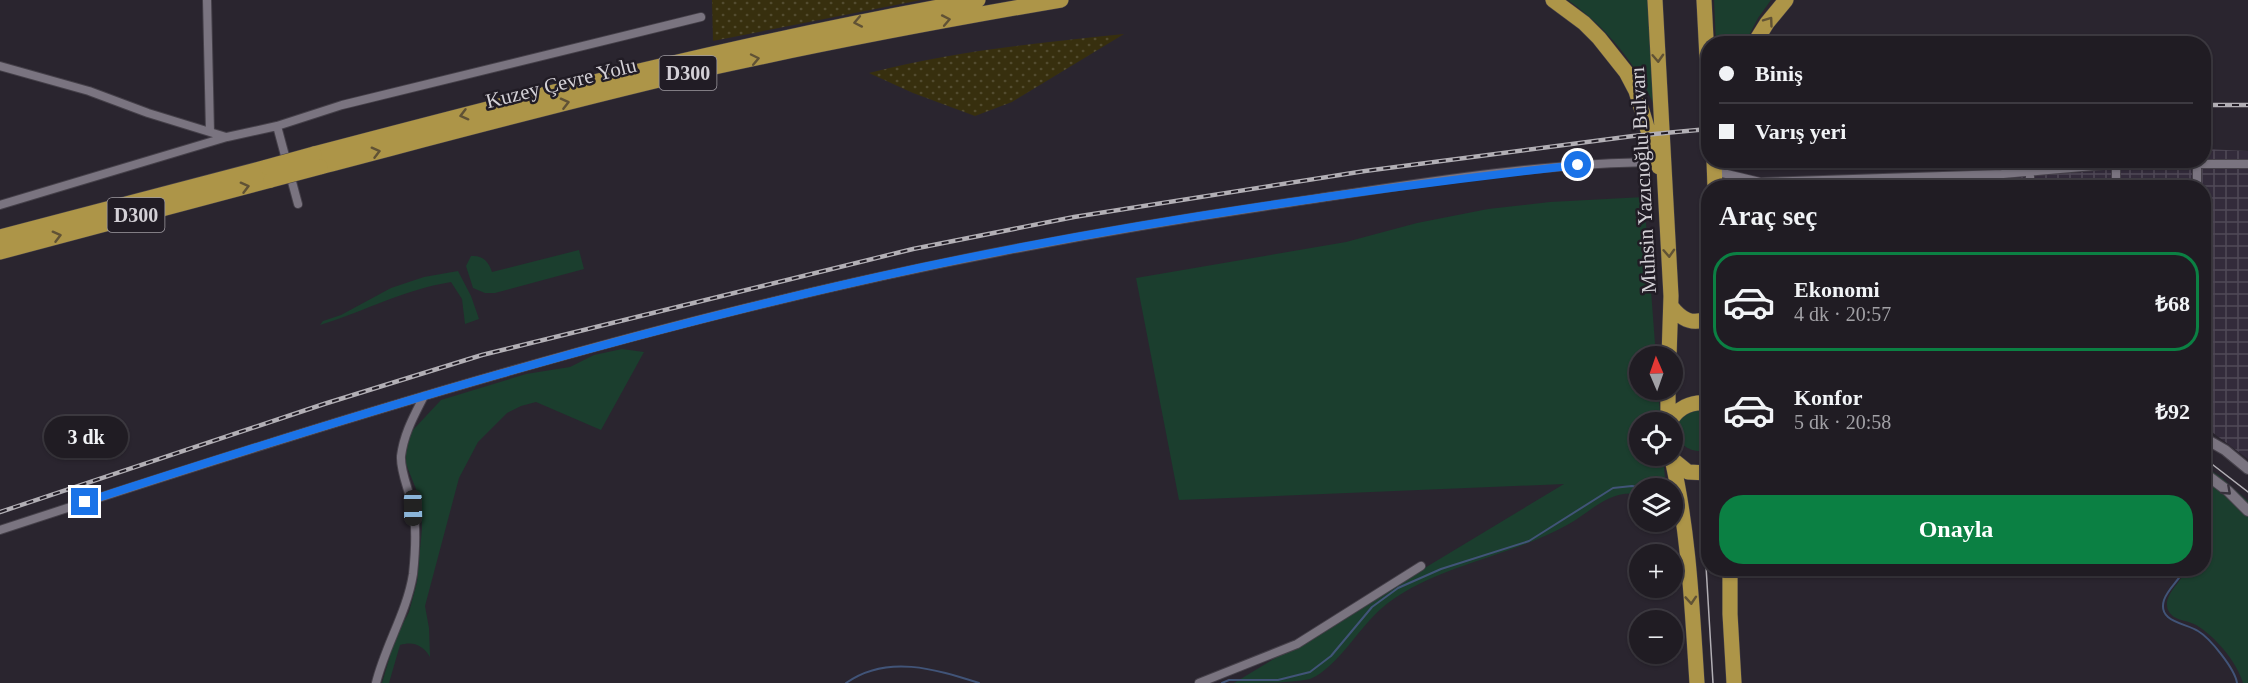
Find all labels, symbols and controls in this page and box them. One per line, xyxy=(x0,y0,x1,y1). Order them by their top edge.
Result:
one-way arrow xyxy=(941,14,951,27)
one-way arrow xyxy=(854,15,864,28)
one-way arrow xyxy=(1762,16,1773,27)
street label: Kuzey Çevre Yolu xyxy=(483,53,639,113)
one-way arrow xyxy=(750,53,760,66)
one-way arrow xyxy=(1652,54,1665,63)
road number: D300 xyxy=(660,56,716,90)
text: Biniş xyxy=(1755,61,1803,86)
street label: Muhsin Yazıcıoğlu Bulvarı xyxy=(1625,66,1661,294)
one-way arrow xyxy=(560,97,570,110)
one-way arrow xyxy=(459,107,469,120)
text: Varış yeri xyxy=(1755,119,1846,144)
one-way arrow xyxy=(370,147,381,159)
route start xyxy=(1564,151,1591,178)
one-way arrow xyxy=(240,181,250,194)
road number: D300 xyxy=(108,198,164,232)
text: Araç seç xyxy=(1719,201,1817,231)
one-way arrow xyxy=(51,231,61,244)
one-way arrow xyxy=(1662,249,1675,258)
icon: car xyxy=(1722,275,1776,329)
text: Ekonomi xyxy=(1794,277,1880,302)
text: ₺68 xyxy=(2155,291,2190,316)
text: 4 dk · 20:57 xyxy=(1794,303,1891,325)
north arrow xyxy=(1629,346,1683,400)
map controls xyxy=(1629,346,1683,664)
icon: car xyxy=(1722,383,1776,437)
text: Konfor xyxy=(1794,385,1862,410)
text: ₺92 xyxy=(2155,399,2190,424)
text: 5 dk · 20:58 xyxy=(1794,411,1891,433)
button: locate xyxy=(1629,412,1683,466)
callout: 3 dk xyxy=(43,415,127,457)
text: 3 dk xyxy=(67,426,105,448)
button: layers xyxy=(1629,478,1683,532)
one-way arrow xyxy=(2220,484,2231,495)
route end xyxy=(71,488,98,515)
car xyxy=(404,490,422,526)
button: Onayla xyxy=(1719,495,2193,564)
button: + xyxy=(1629,544,1683,598)
one-way arrow xyxy=(1685,596,1698,605)
button: − xyxy=(1629,610,1683,664)

